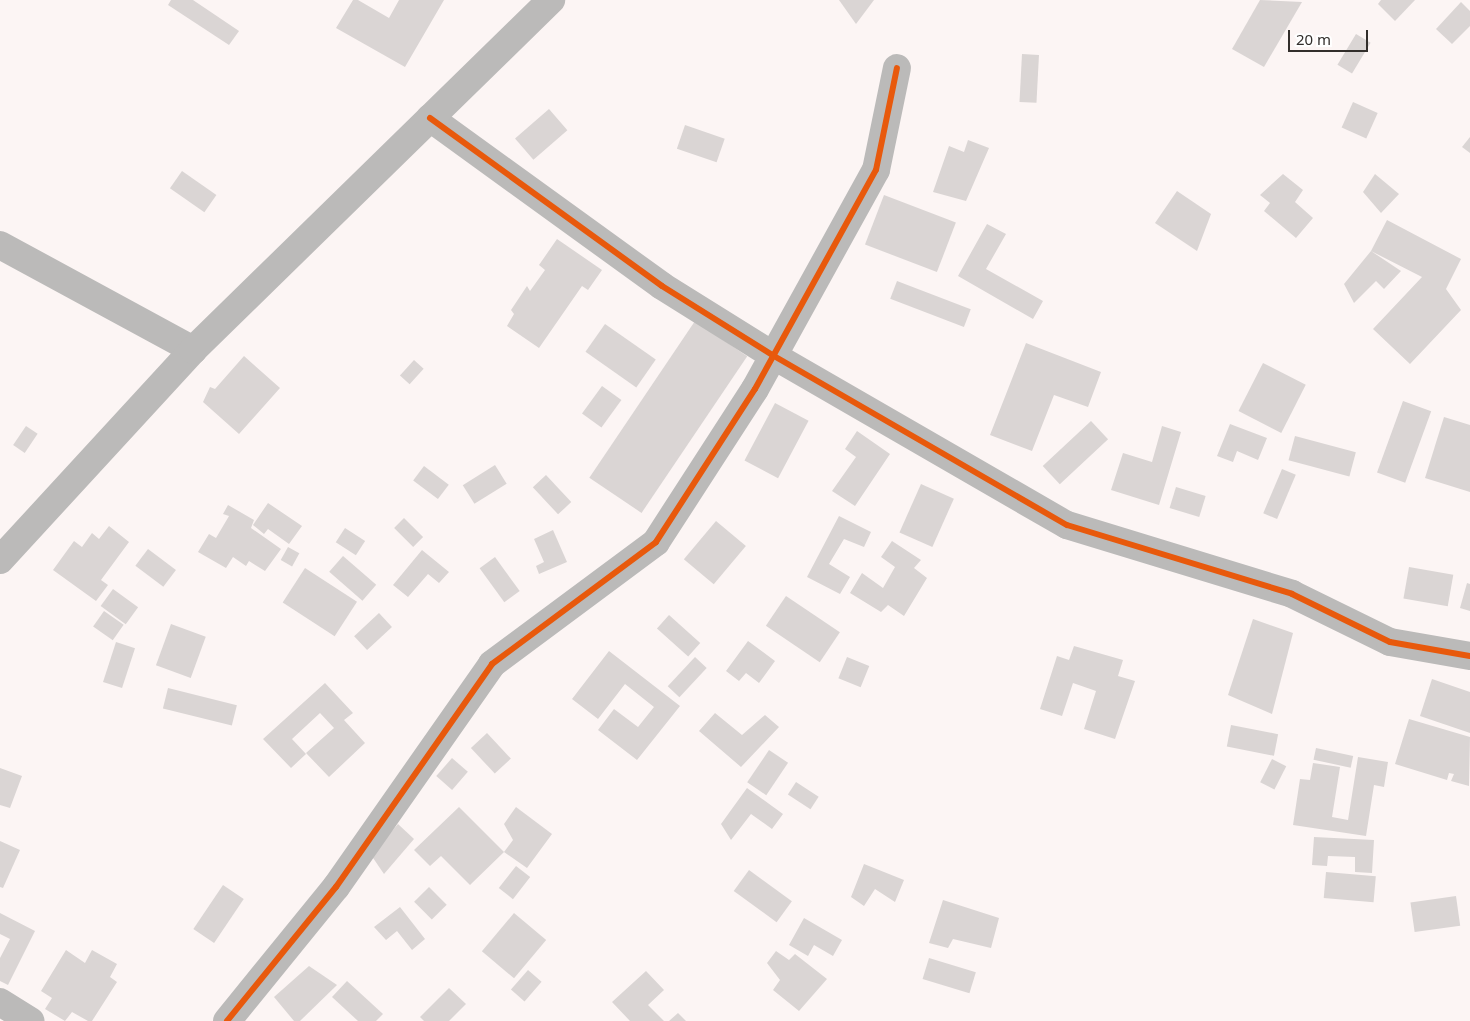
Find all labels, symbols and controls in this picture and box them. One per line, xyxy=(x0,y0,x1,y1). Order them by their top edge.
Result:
scale bar xyxy=(1290,20,1370,52)
text: 20 m xyxy=(1296,29,1331,49)

